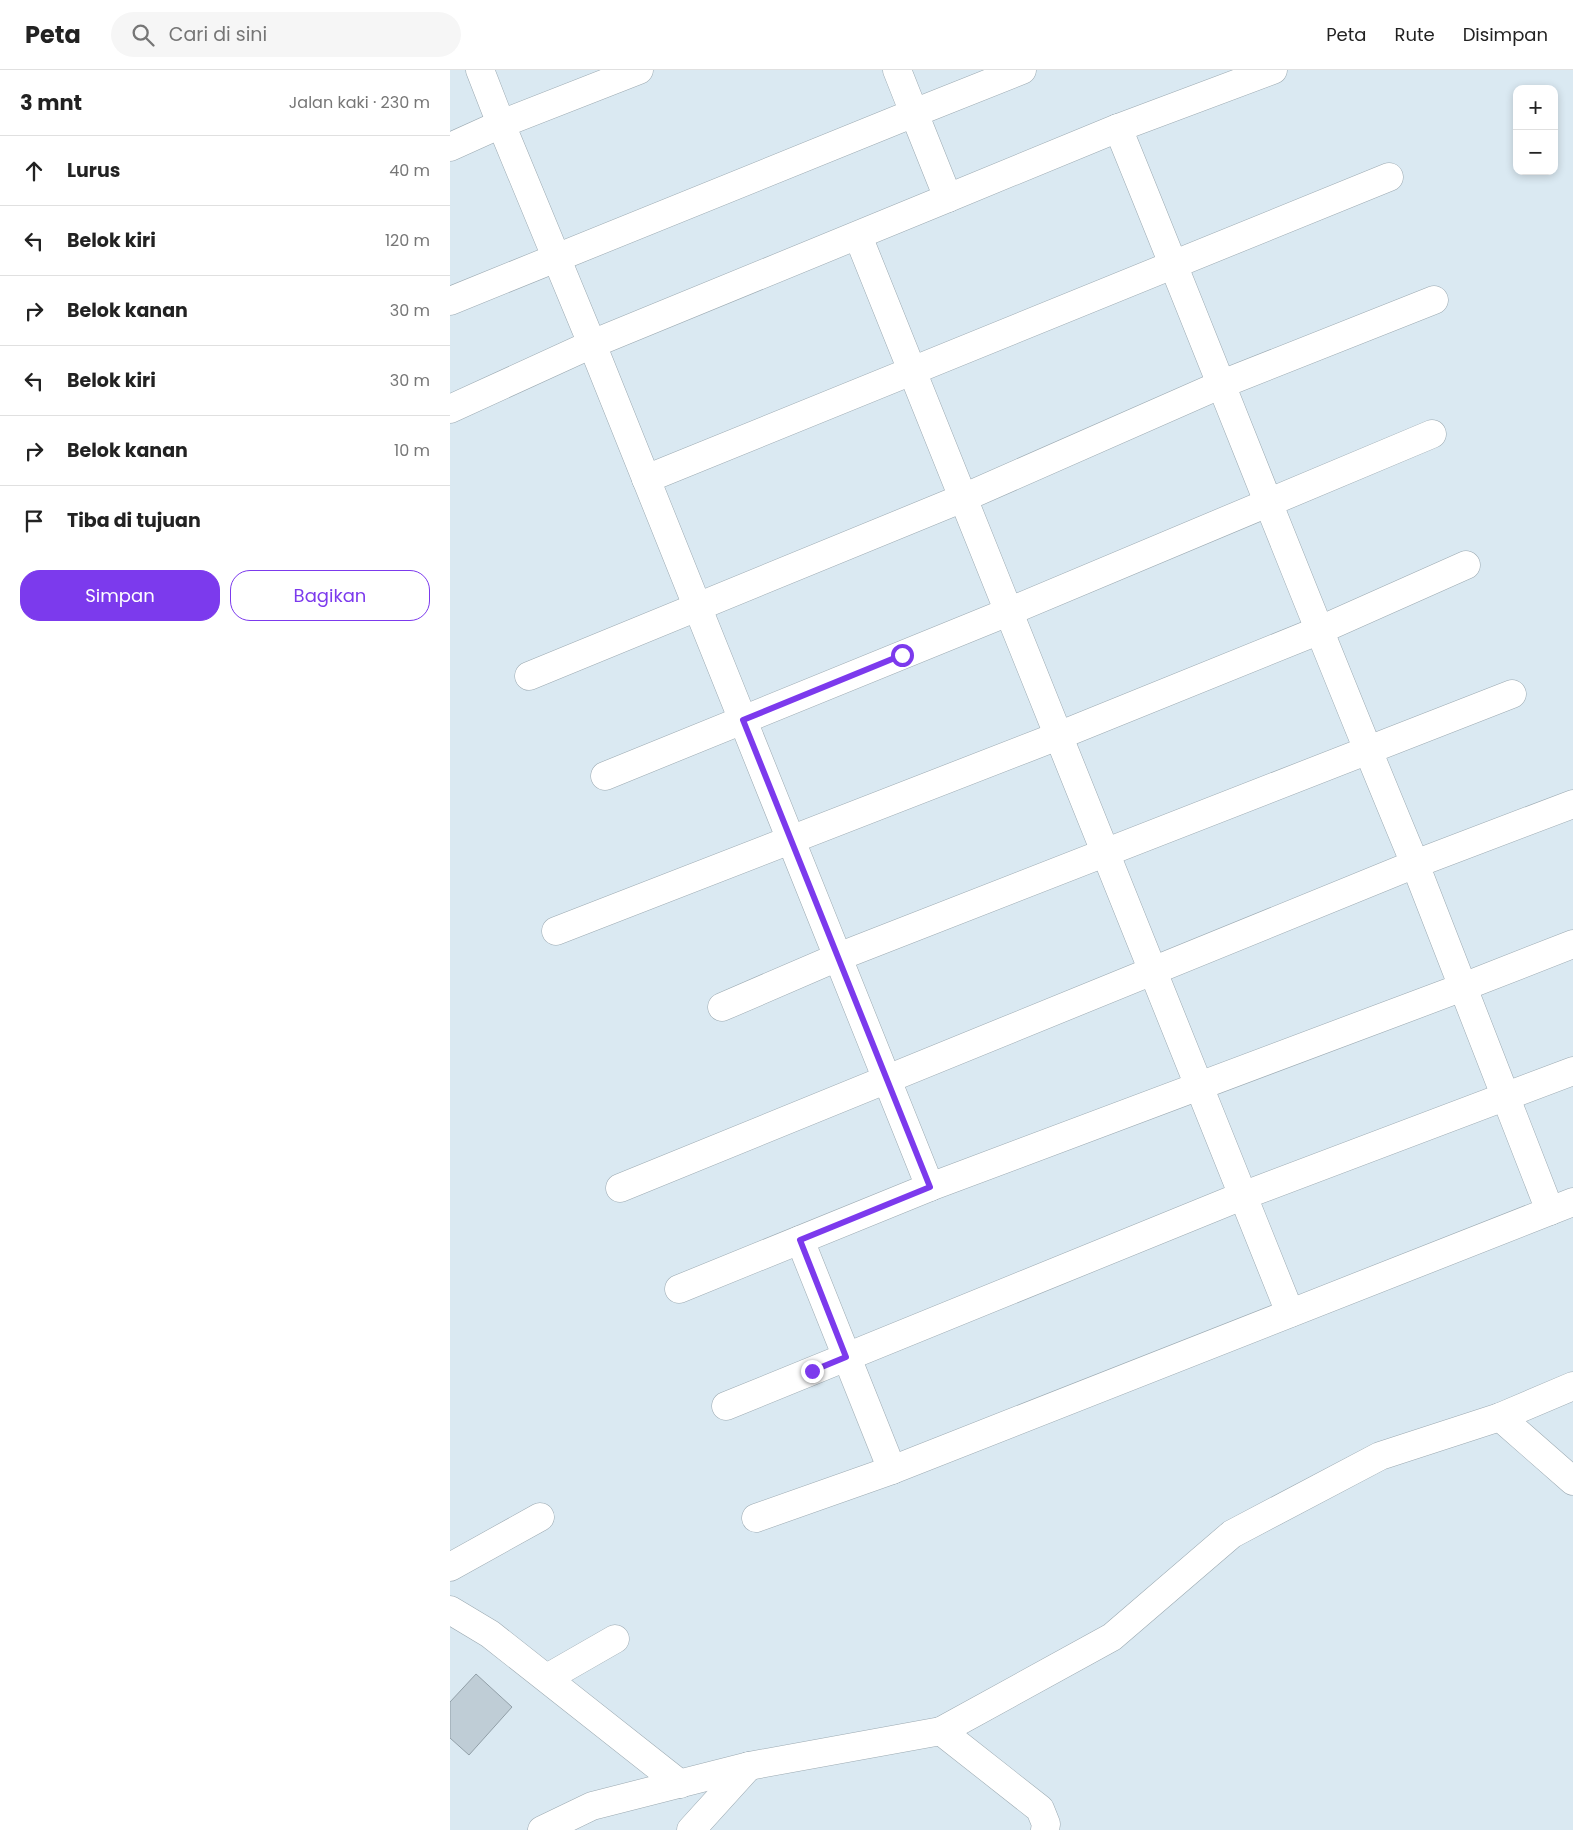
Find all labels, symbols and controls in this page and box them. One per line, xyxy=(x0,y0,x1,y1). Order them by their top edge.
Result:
search box xyxy=(111,12,461,57)
text: Peta xyxy=(25,18,81,51)
icon: search xyxy=(129,21,157,49)
text: Cari di sini xyxy=(169,21,267,48)
text: Peta xyxy=(1326,22,1366,47)
text: Rute xyxy=(1394,22,1435,47)
text: Disimpan xyxy=(1463,22,1548,47)
map controls xyxy=(1513,85,1558,175)
button: + xyxy=(1513,85,1558,130)
text: 3 mnt xyxy=(20,88,82,117)
text: Jalan kaki · 230 m xyxy=(289,91,430,114)
button: − xyxy=(1513,130,1558,175)
icon: ahead xyxy=(20,157,48,185)
text: Lurus xyxy=(67,157,120,184)
text: 40 m xyxy=(389,159,430,182)
icon: left xyxy=(20,227,48,255)
text: Belok kiri xyxy=(67,227,156,254)
text: 120 m xyxy=(385,229,430,252)
icon: right xyxy=(20,297,48,325)
text: Belok kanan xyxy=(67,297,188,324)
text: 30 m xyxy=(390,299,430,322)
icon: left xyxy=(20,367,48,395)
text: Belok kiri xyxy=(67,367,156,394)
text: 30 m xyxy=(390,369,430,392)
icon: right xyxy=(20,437,48,465)
text: Belok kanan xyxy=(67,437,188,464)
text: 10 m xyxy=(394,439,430,462)
icon: arrive xyxy=(20,507,48,535)
text: Tiba di tujuan xyxy=(67,507,201,534)
button: Simpan xyxy=(20,570,220,621)
button: Bagikan xyxy=(230,570,430,621)
route start xyxy=(891,644,914,667)
route end xyxy=(801,1360,824,1383)

